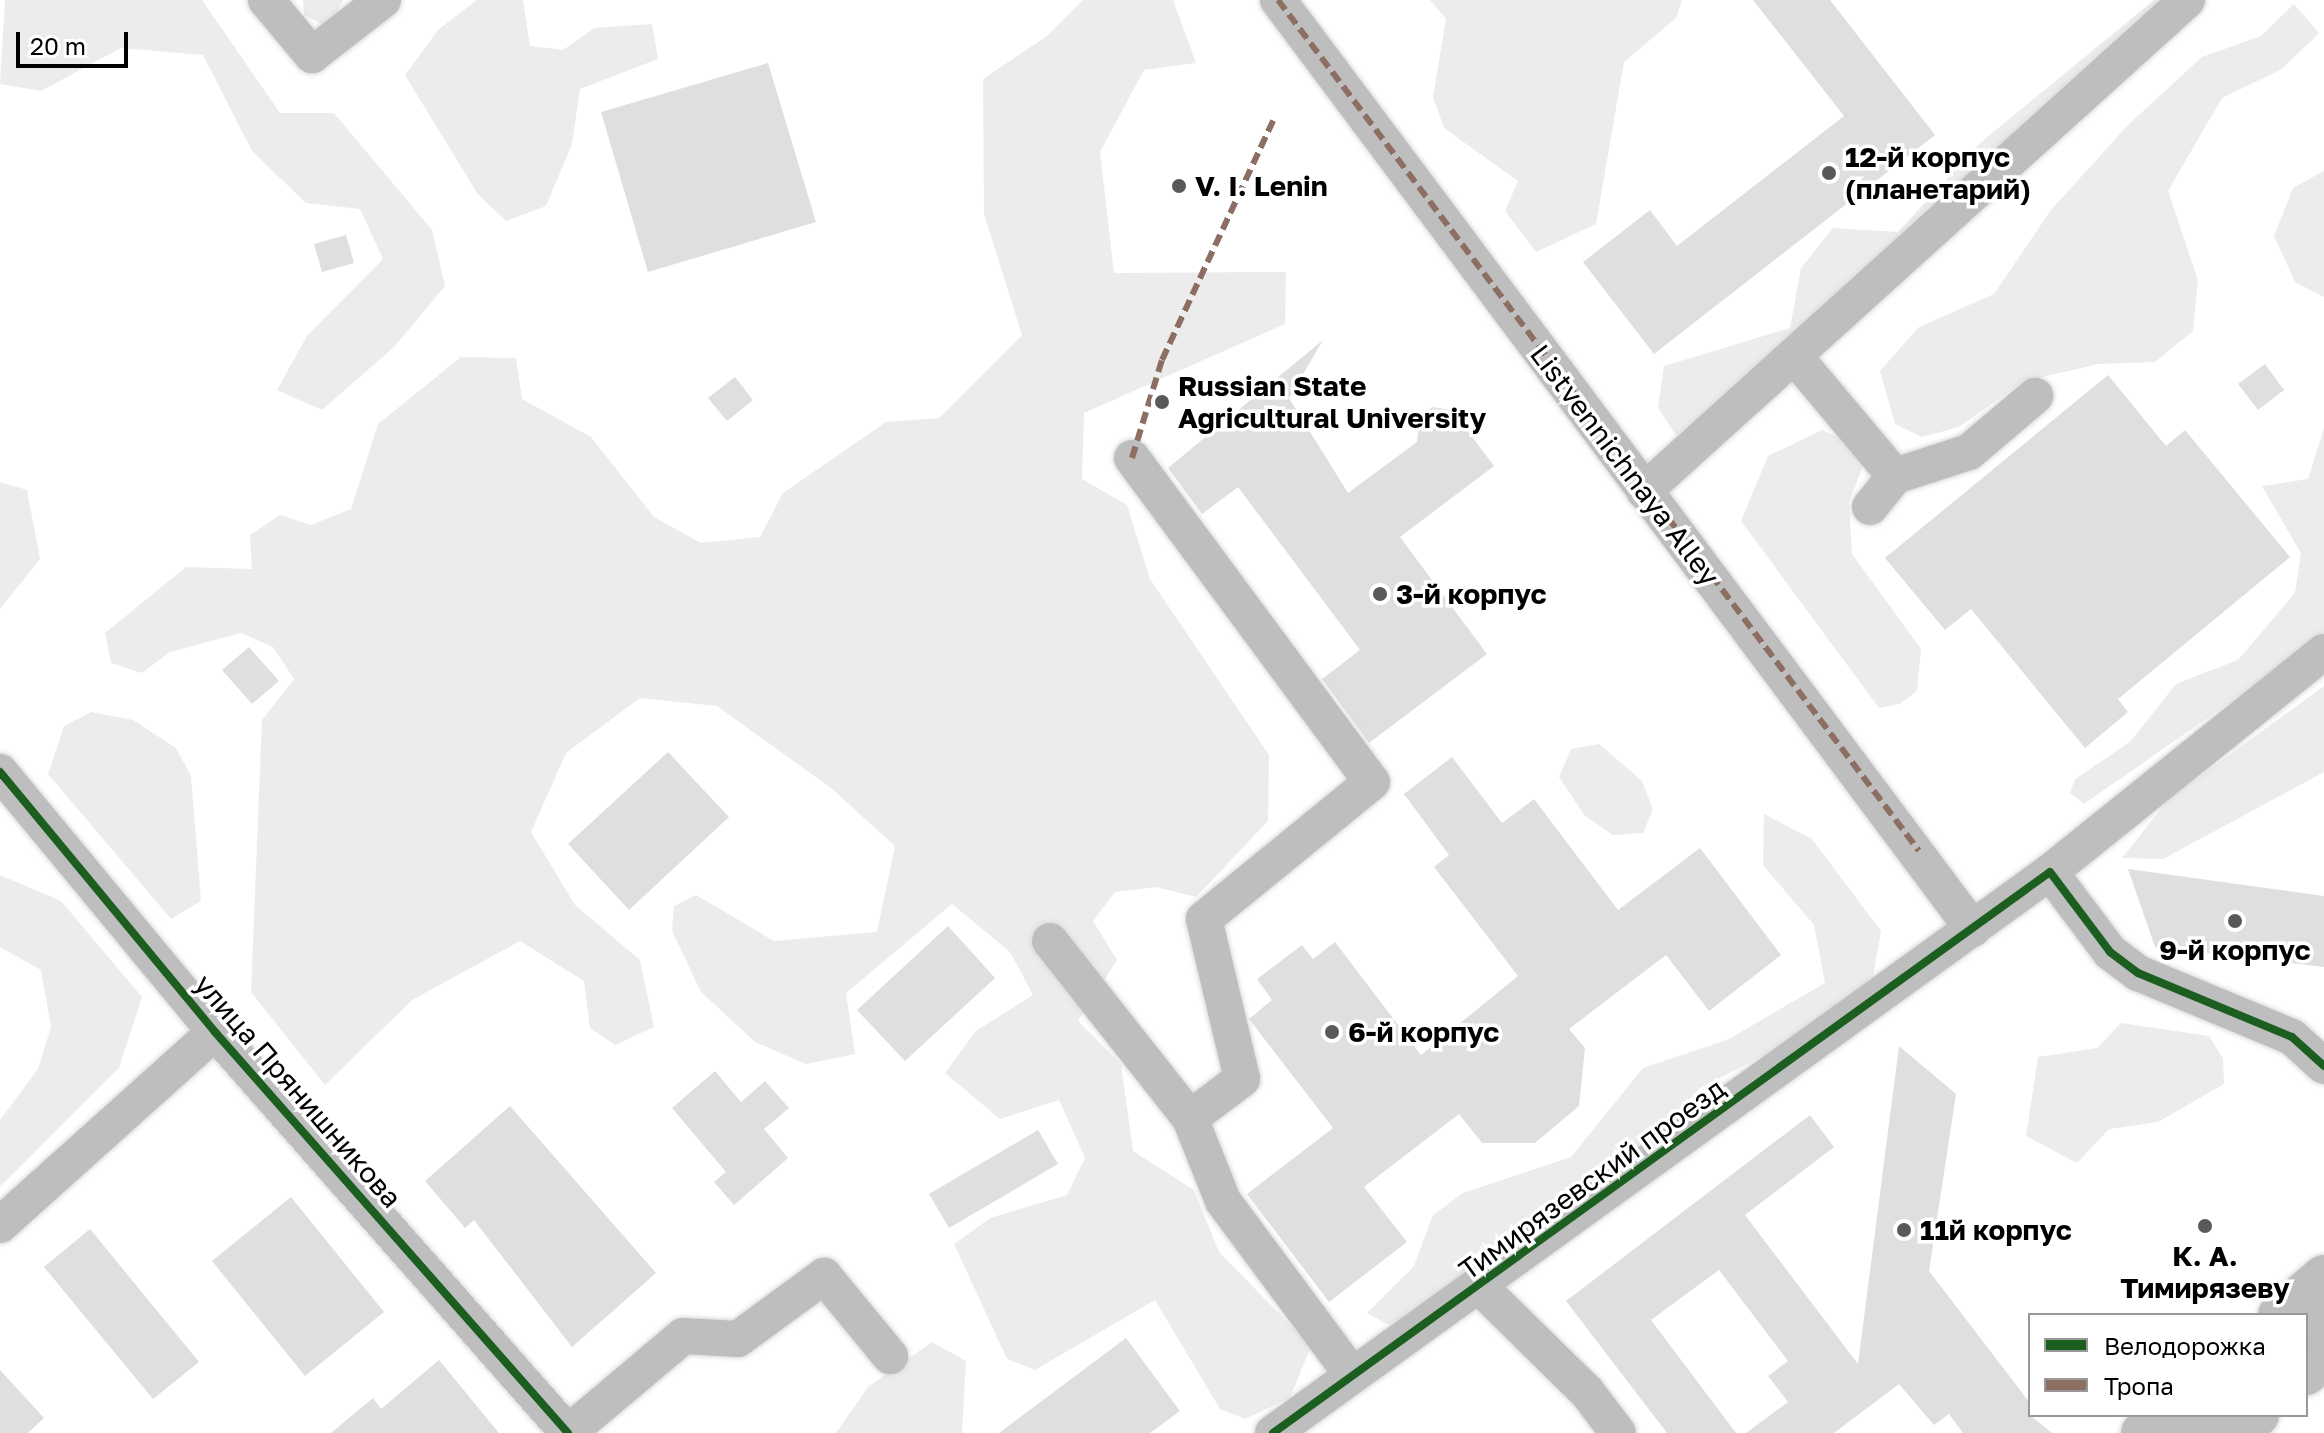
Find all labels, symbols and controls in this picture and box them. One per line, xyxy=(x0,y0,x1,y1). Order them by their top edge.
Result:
scale bar xyxy=(20,16,132,66)
text: 20 m xyxy=(30,31,86,60)
place label: 12-й корпус (планетарий) xyxy=(1845,140,2031,206)
marker: 12-й корпус (планетарий) xyxy=(1820,164,1838,182)
place label: V. I. Lenin xyxy=(1195,169,1328,203)
marker: V. I. Lenin xyxy=(1170,177,1188,195)
street label: Listvennichnaya Alley xyxy=(1523,338,1727,592)
place label: Russian State Agricultural University xyxy=(1178,369,1486,435)
marker: Russian State Agricultural University xyxy=(1153,393,1171,411)
place label: 3-й корпус xyxy=(1396,577,1547,611)
marker: 3-й корпус xyxy=(1371,585,1389,603)
marker: 9-й корпус xyxy=(2226,912,2244,930)
place label: 9-й корпус xyxy=(2159,933,2311,967)
street label: улица Прянишникова xyxy=(188,967,408,1215)
place label: 6-й корпус xyxy=(1348,1015,1499,1049)
marker: 6-й корпус xyxy=(1323,1023,1341,1041)
street label: Тимирязевский проезд xyxy=(1453,1071,1731,1287)
place label: 11й корпус xyxy=(1920,1213,2072,1247)
marker: К. А. Тимирязеву xyxy=(2196,1217,2214,1235)
marker: 11й корпус xyxy=(1895,1221,1913,1239)
place label: К. А. Тимирязеву xyxy=(2120,1239,2290,1305)
legend xyxy=(2028,1313,2308,1417)
text: Велодорожка xyxy=(2104,1331,2266,1360)
text: Тропа xyxy=(2104,1371,2174,1400)

